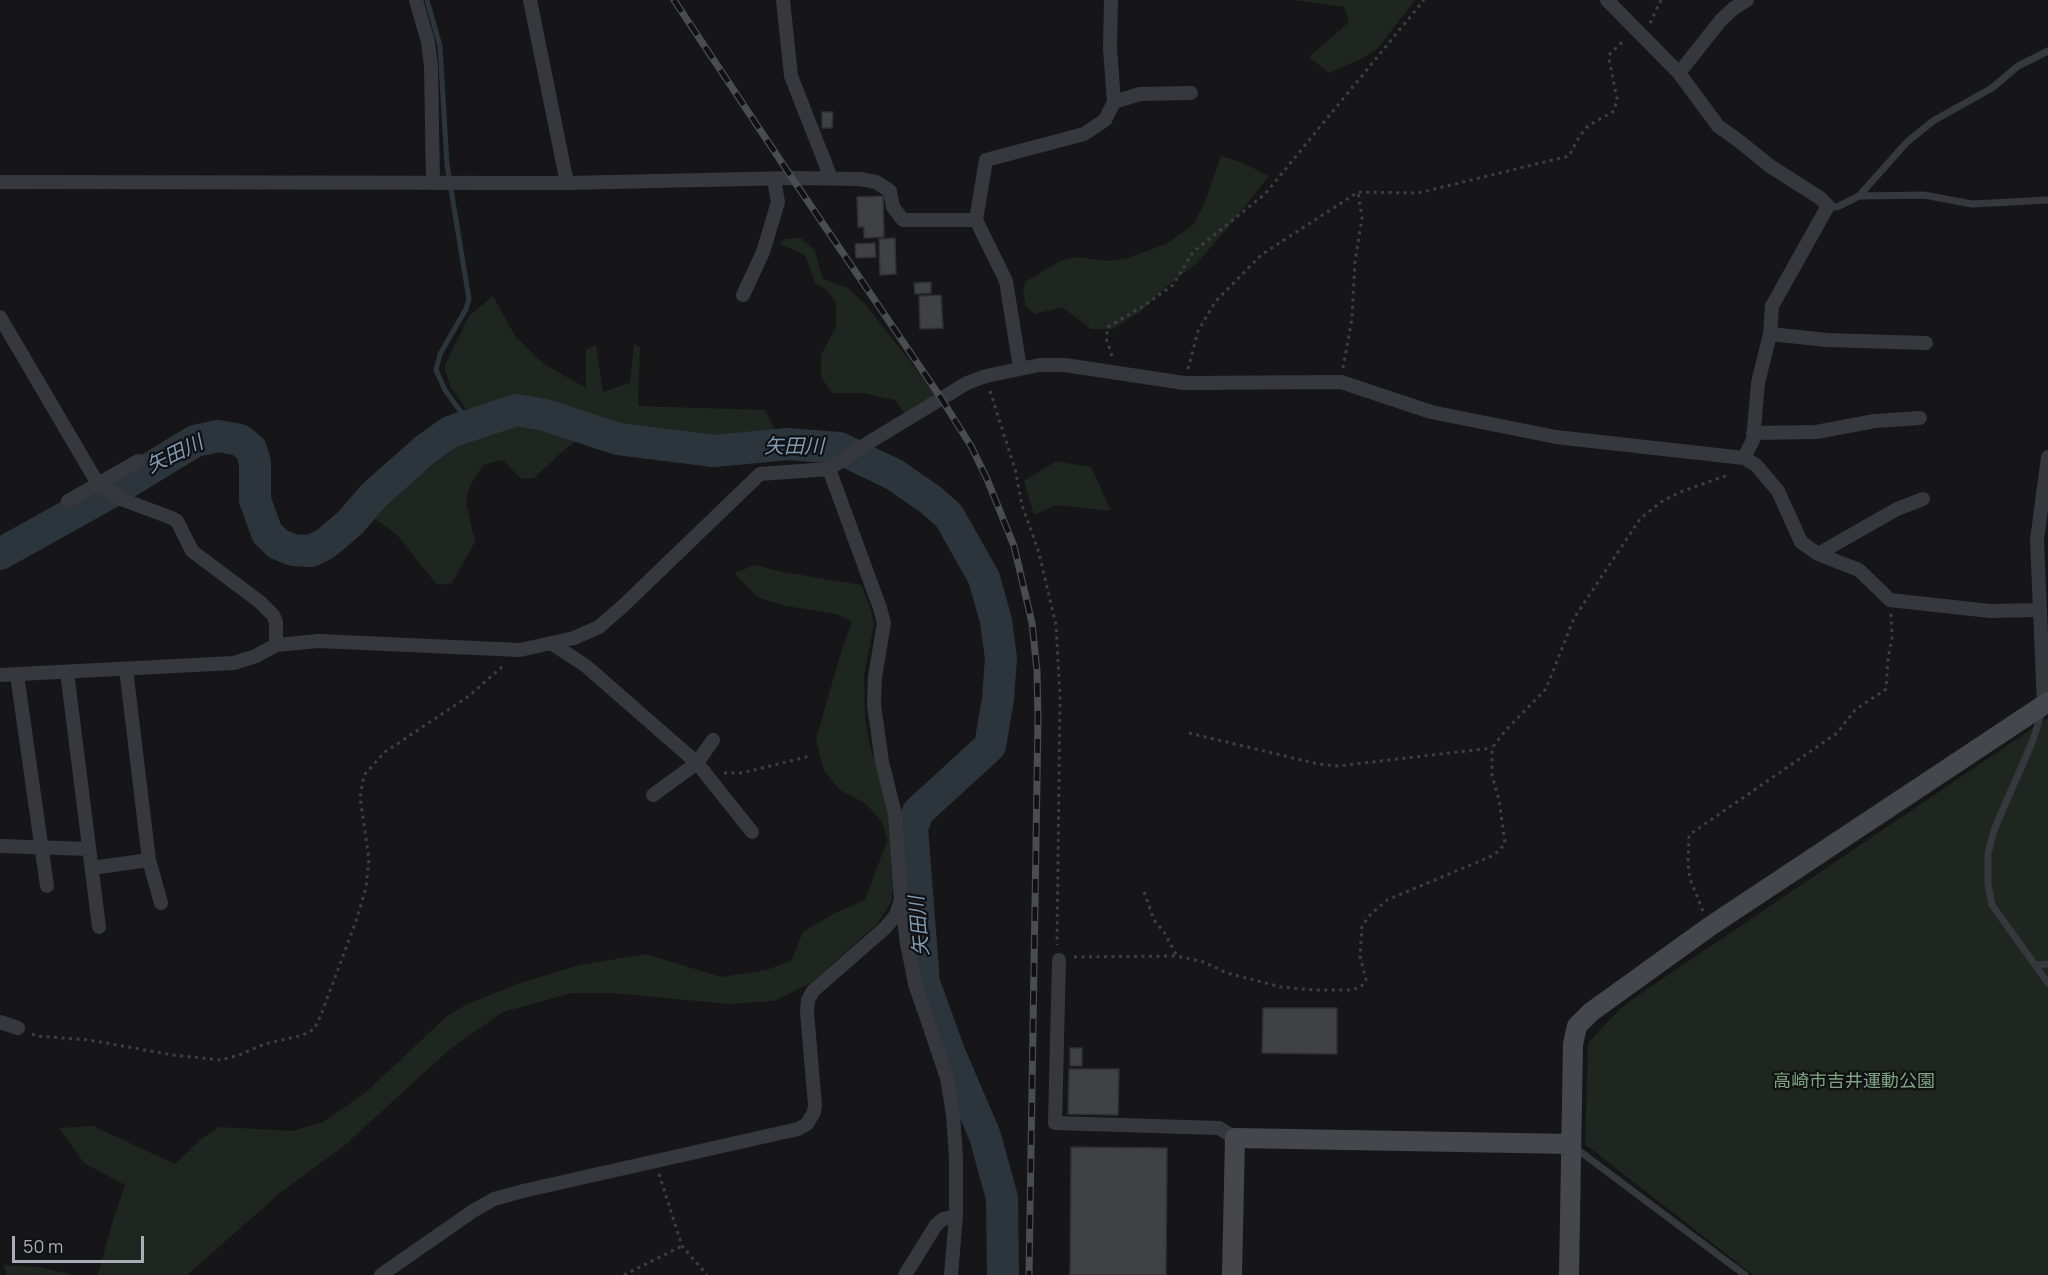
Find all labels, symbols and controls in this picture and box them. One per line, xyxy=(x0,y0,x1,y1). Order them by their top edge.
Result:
water label: 矢田川 xyxy=(143,431,207,479)
water label: 矢田川 xyxy=(764,435,824,459)
water label: 矢田川 xyxy=(905,895,935,957)
park label: 高崎市吉井運動公園 xyxy=(1773,1071,1935,1093)
scale bar xyxy=(15,1224,147,1262)
text: 50 m xyxy=(23,1234,63,1258)

